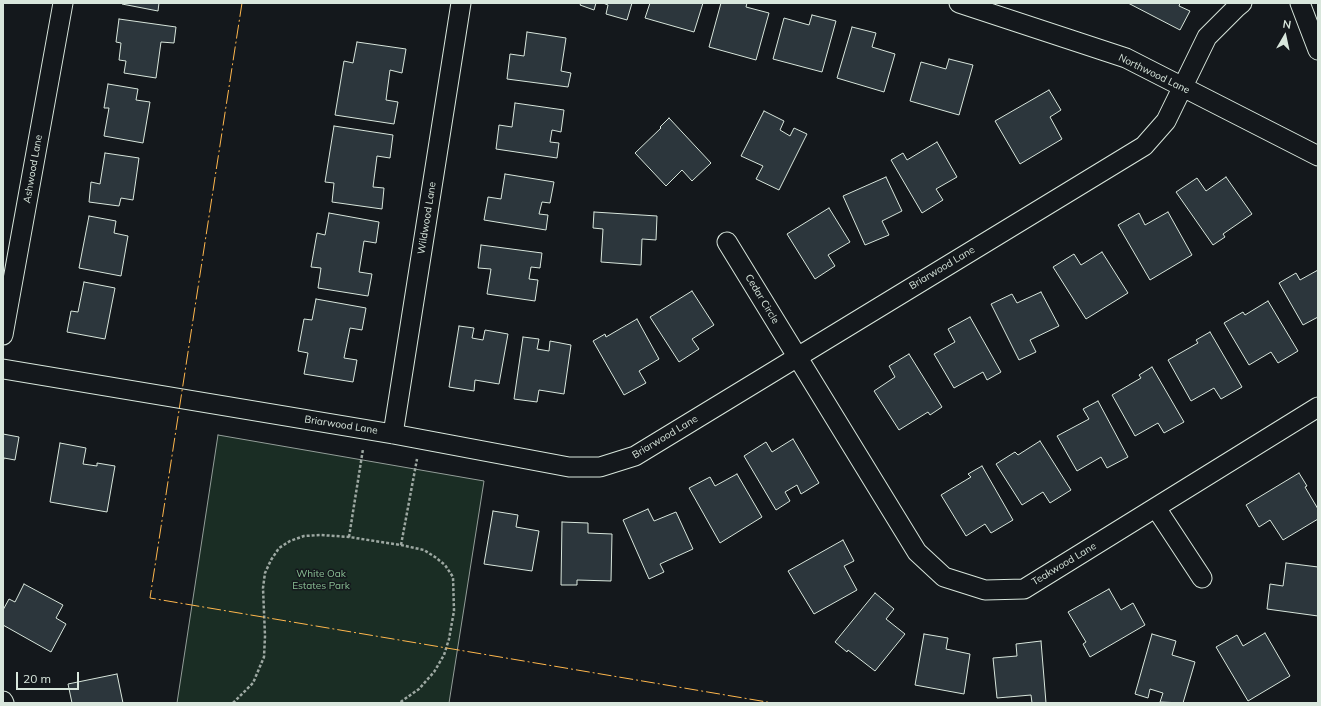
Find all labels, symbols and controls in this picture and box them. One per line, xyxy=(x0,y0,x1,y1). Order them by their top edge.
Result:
north arrow xyxy=(1265,16,1305,56)
text: N xyxy=(1282,17,1292,32)
street label: Northwood Lane xyxy=(1116,52,1192,96)
street label: Ashwood Lane xyxy=(21,134,45,204)
street label: Wildwood Lane xyxy=(415,181,439,255)
street label: Briarwood Lane xyxy=(907,244,977,292)
street label: Cedar Circle xyxy=(743,272,781,326)
street label: Briarwood Lane xyxy=(303,413,379,437)
street label: Briarwood Lane xyxy=(630,413,700,461)
street label: Teakwood Lane xyxy=(1030,540,1098,588)
park label: White Oak Estates Park xyxy=(292,568,350,592)
scale bar xyxy=(18,664,81,690)
text: 20 m xyxy=(23,671,51,686)

